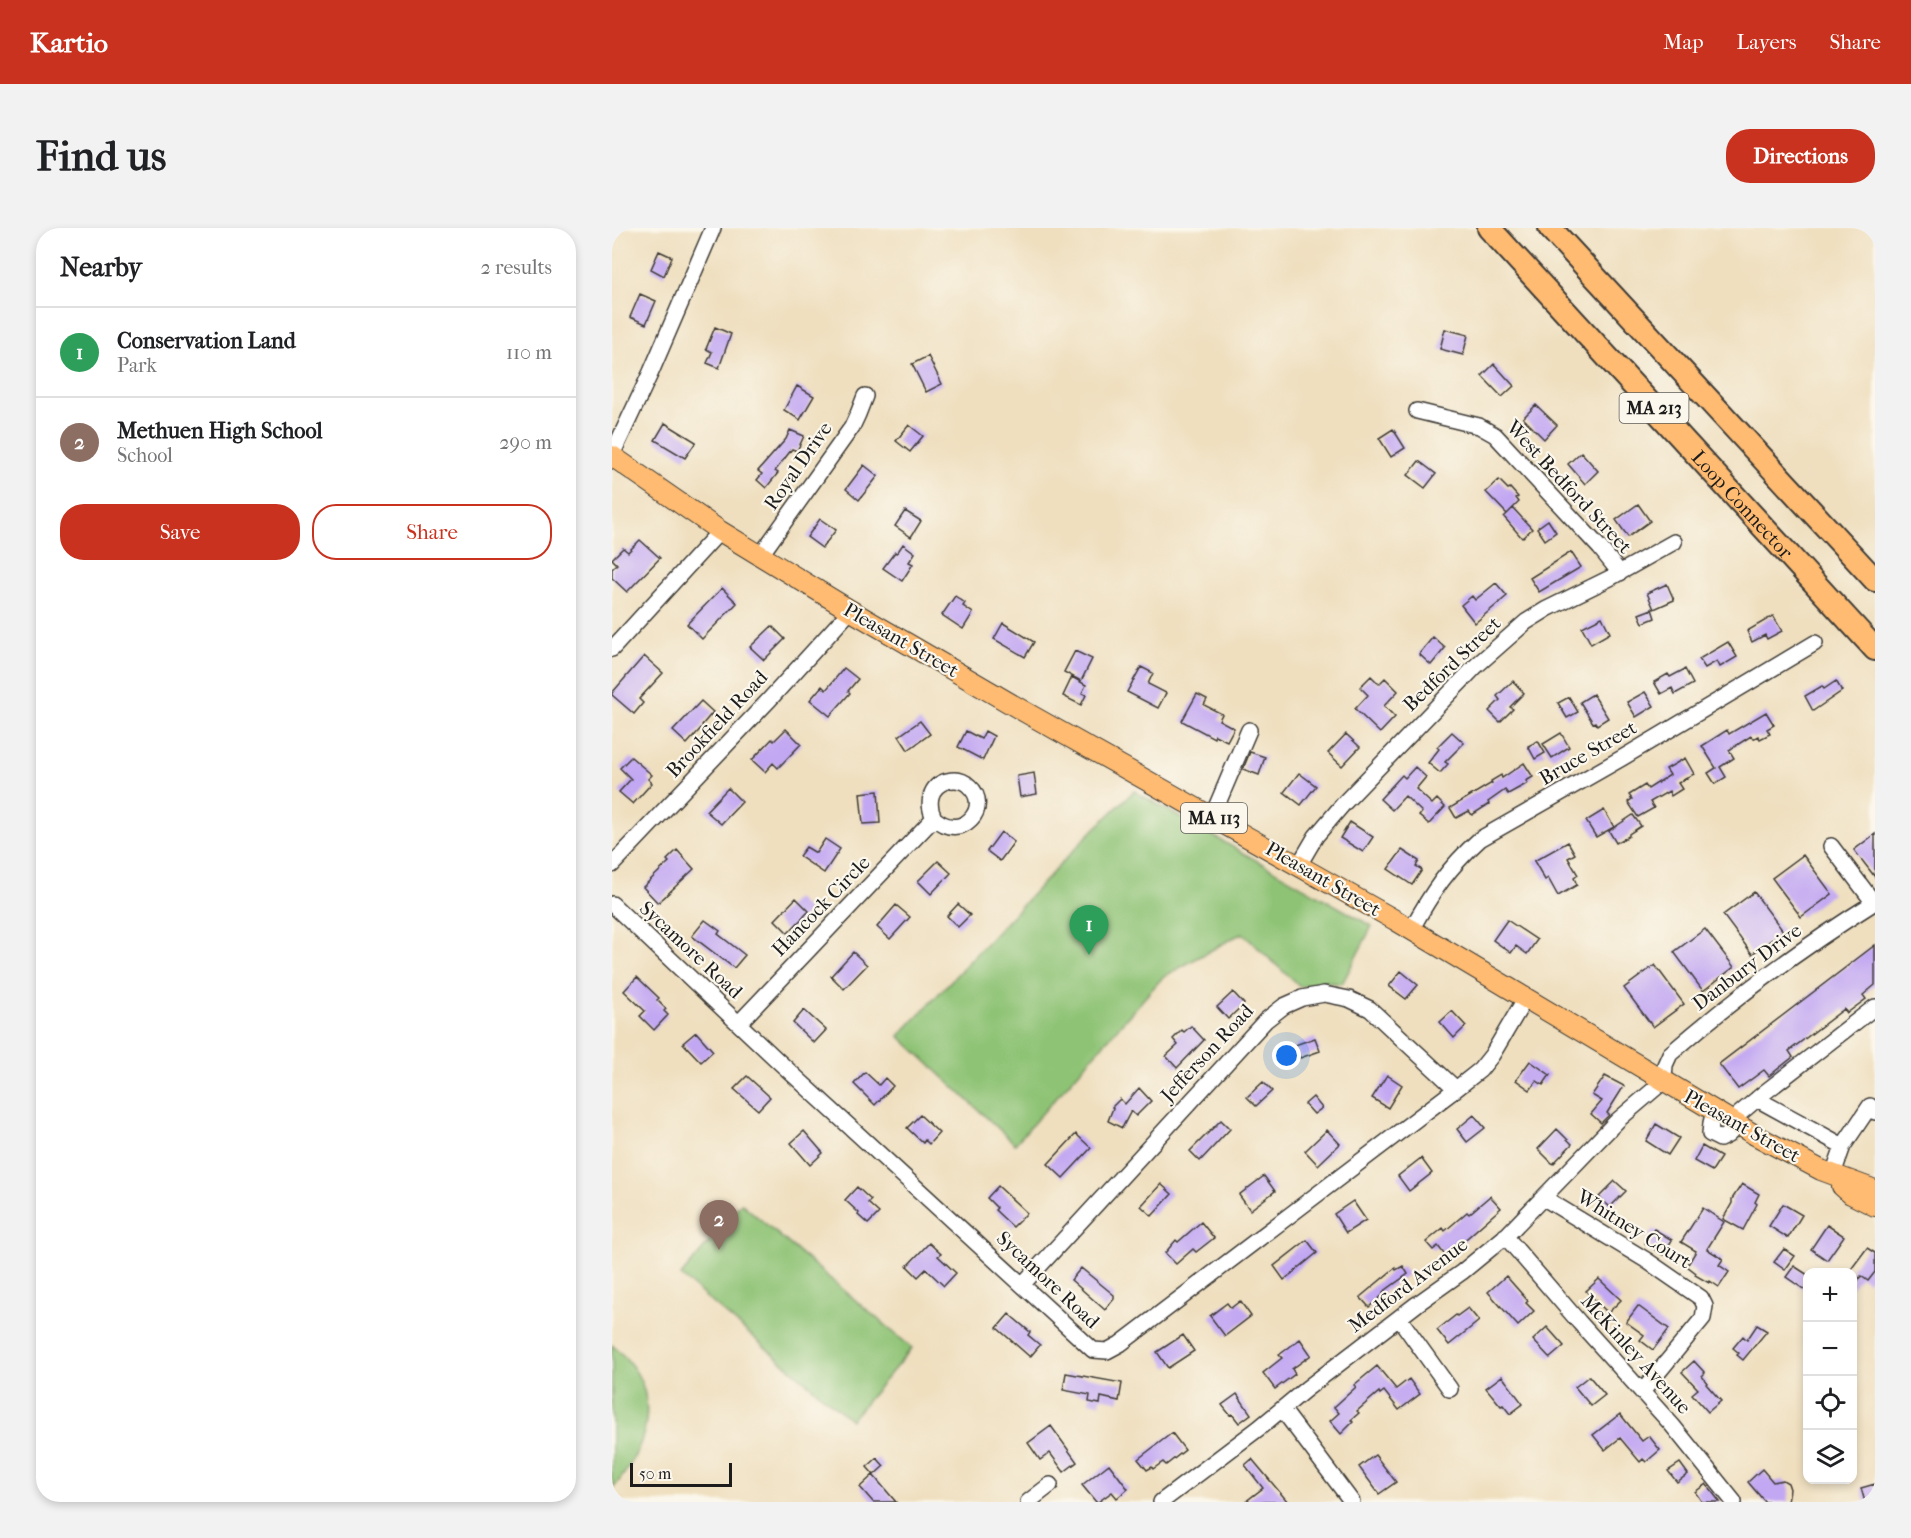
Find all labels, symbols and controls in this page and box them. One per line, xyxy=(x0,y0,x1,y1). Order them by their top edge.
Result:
text: Kartio xyxy=(30,26,108,59)
text: Map xyxy=(1663,30,1704,54)
text: Layers xyxy=(1737,30,1796,54)
text: Share xyxy=(1829,30,1881,54)
button: Directions xyxy=(1726,129,1875,183)
text: Find us xyxy=(36,132,166,181)
text: Nearby xyxy=(60,252,142,283)
text: 2 results xyxy=(481,256,552,279)
text: Conservation Land xyxy=(117,328,296,354)
text: 1 xyxy=(76,341,83,364)
text: 110 m xyxy=(506,341,552,364)
text: Park xyxy=(117,354,157,377)
road number: MA 213 xyxy=(1620,393,1688,423)
street label: West Bedford Street xyxy=(1501,415,1636,558)
text: Methuen High School xyxy=(117,418,322,444)
street label: Royal Drive xyxy=(759,418,837,514)
text: 2 xyxy=(74,431,85,454)
text: 290 m xyxy=(499,431,552,454)
text: School xyxy=(117,444,173,467)
street label: Loop Connector xyxy=(1687,446,1798,564)
button: Save xyxy=(60,504,300,560)
button: Share xyxy=(312,504,552,560)
street label: Pleasant Street xyxy=(839,598,963,682)
street label: Bedford Street xyxy=(1399,612,1505,716)
street label: Brookfield Road xyxy=(662,665,773,782)
street label: Bruce Street xyxy=(1535,716,1641,790)
road number: MA 113 xyxy=(1181,803,1247,833)
street label: Pleasant Street xyxy=(1261,837,1385,921)
street label: Hancock Circle xyxy=(767,851,875,961)
street label: Sycamore Road xyxy=(635,897,748,1004)
pin: 1 xyxy=(1070,906,1108,955)
street label: Danbury Drive xyxy=(1688,919,1806,1015)
street label: Jefferson Road xyxy=(1155,999,1259,1108)
your location xyxy=(1272,1041,1301,1070)
street label: Pleasant Street xyxy=(1680,1085,1804,1167)
street label: Whitney Court xyxy=(1572,1184,1695,1273)
pin: 2 xyxy=(700,1200,738,1250)
street label: Sycamore Road xyxy=(992,1227,1105,1334)
street label: Medford Avenue xyxy=(1344,1233,1472,1337)
map controls xyxy=(1803,1268,1857,1484)
button: + xyxy=(1803,1268,1857,1322)
street label: McKinley Avenue xyxy=(1576,1289,1696,1419)
button: − xyxy=(1803,1322,1857,1376)
button: locate xyxy=(1803,1376,1857,1430)
button: layers xyxy=(1803,1430,1857,1484)
scale bar xyxy=(630,1460,732,1488)
text: 50 m xyxy=(639,1464,671,1483)

